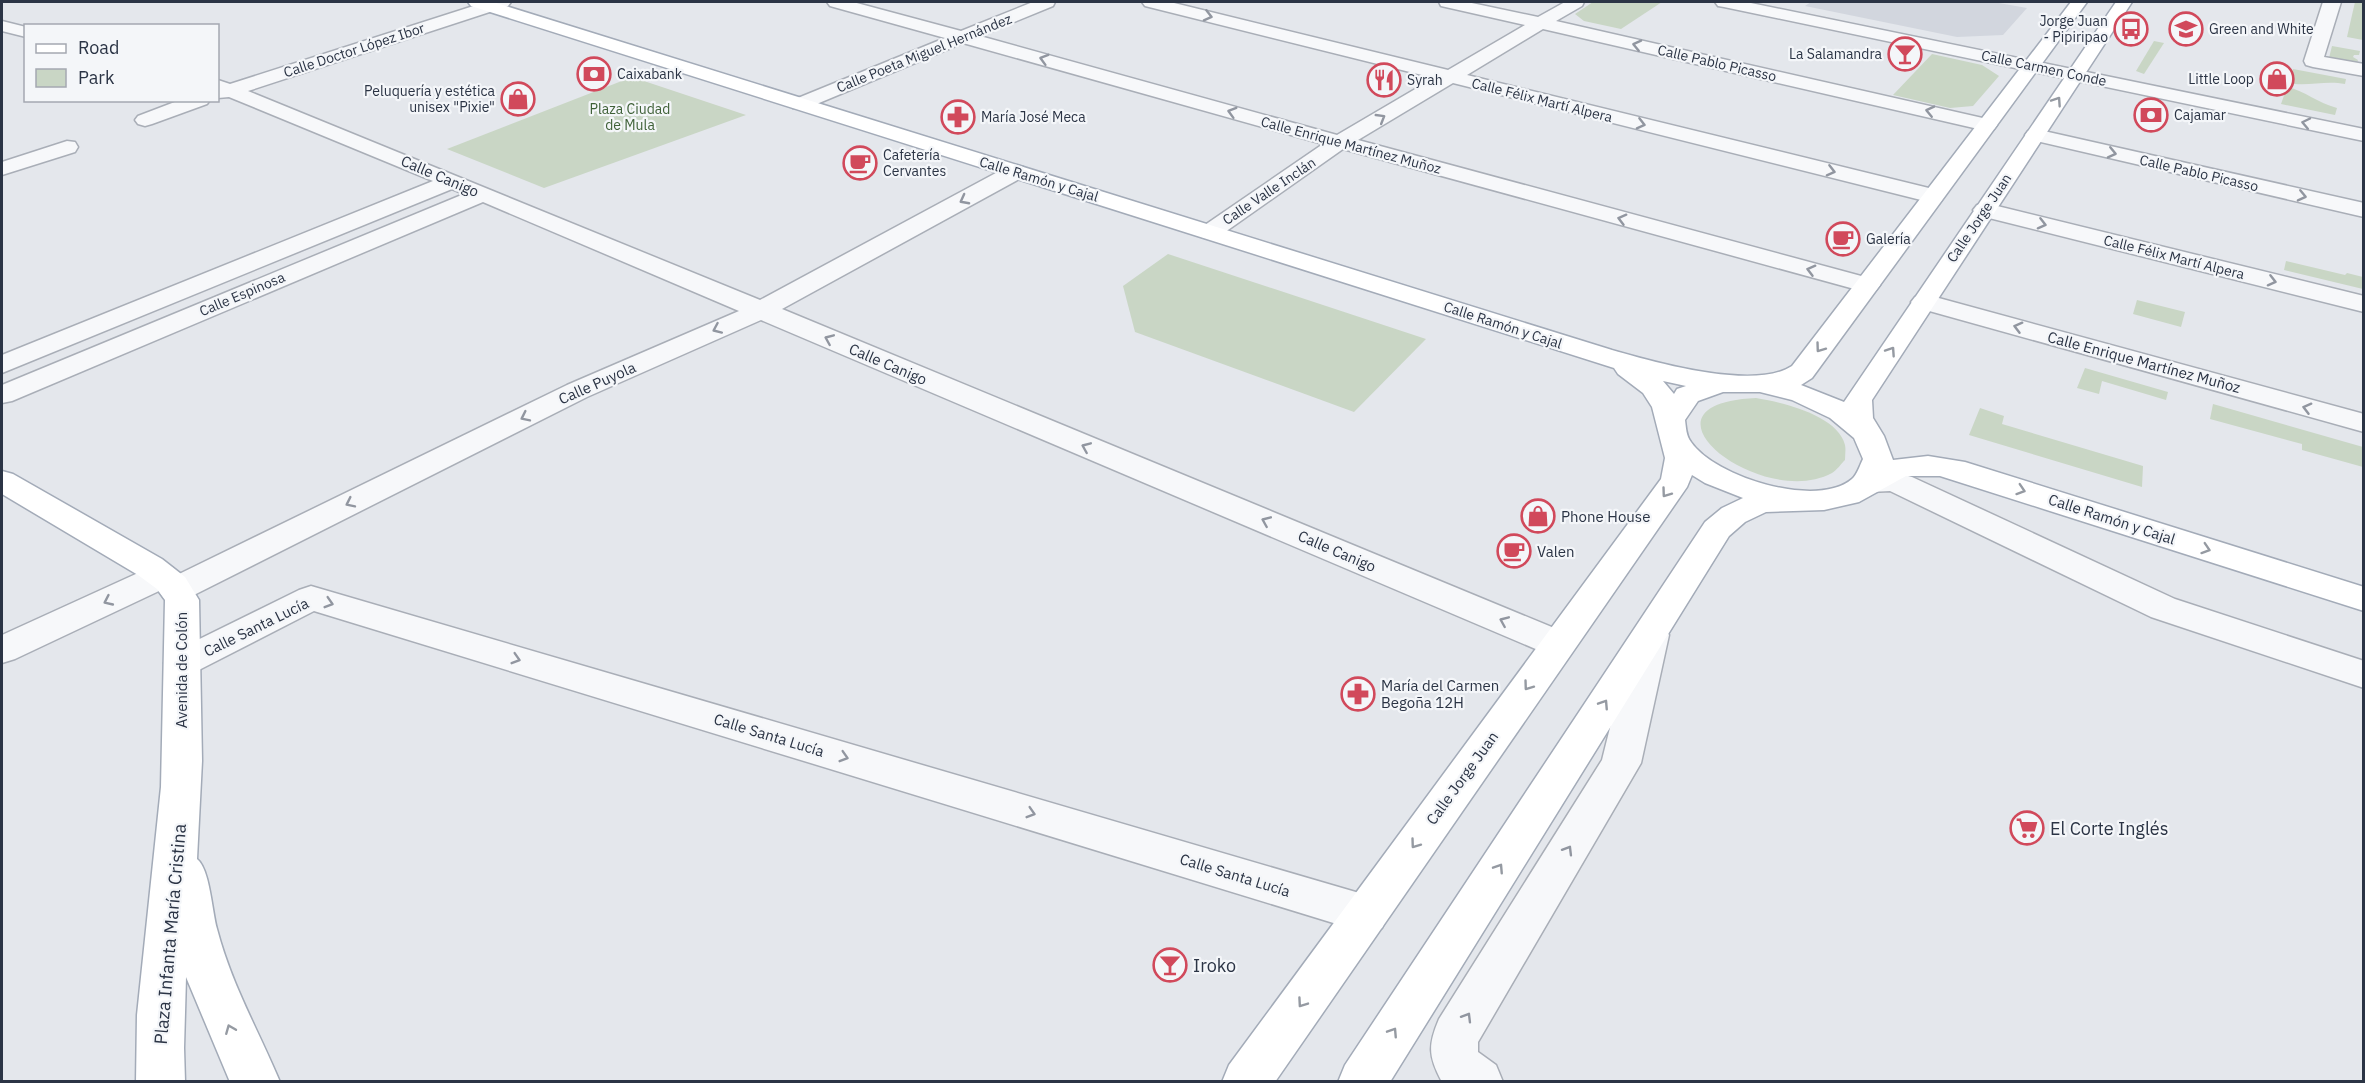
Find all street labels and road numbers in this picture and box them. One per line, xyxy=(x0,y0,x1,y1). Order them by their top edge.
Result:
street label: Calle Poeta Miguel Hernández xyxy=(834,9,1015,96)
street label: Calle Doctor López Ibor xyxy=(281,19,427,81)
street label: Calle Pablo Picasso xyxy=(1656,41,1778,85)
street label: Calle Carmen Conde xyxy=(1980,46,2109,90)
street label: Calle Félix Martí Alpera xyxy=(1470,74,1615,126)
street label: Calle Enrique Martínez Muñoz xyxy=(1259,112,1444,178)
street label: Calle Canigo xyxy=(398,151,482,201)
street label: Calle Pablo Picasso xyxy=(2138,151,2260,195)
street label: Calle Ramón y Cajal xyxy=(977,152,1101,206)
street label: Calle Valle Inclán xyxy=(1219,153,1319,229)
street label: Calle Jorge Juan xyxy=(1943,170,2015,266)
street label: Calle Félix Martí Alpera xyxy=(2102,231,2247,283)
street label: Calle Espinosa xyxy=(196,268,288,320)
street label: Calle Ramón y Cajal xyxy=(1441,297,1565,353)
street label: Calle Enrique Martínez Muñoz xyxy=(2045,327,2243,397)
street label: Calle Canigo xyxy=(846,339,930,389)
street label: Calle Puyola xyxy=(555,358,639,408)
street label: Calle Ramón y Cajal xyxy=(2046,490,2178,548)
street label: Calle Canigo xyxy=(1295,526,1379,576)
street label: Calle Santa Lucía xyxy=(200,593,312,661)
street label: Avenida de Colón xyxy=(172,612,191,728)
street label: Calle Santa Lucía xyxy=(712,709,826,761)
street label: Calle Jorge Juan xyxy=(1422,728,1502,828)
street label: Plaza Infanta María Cristina xyxy=(149,822,191,1045)
street label: Calle Santa Lucía xyxy=(1178,849,1292,901)

